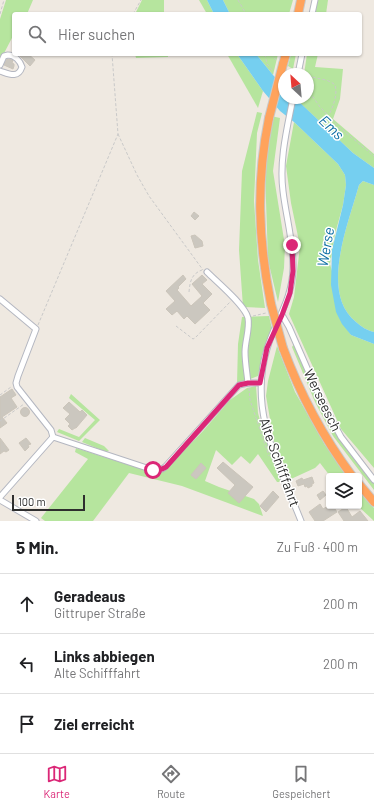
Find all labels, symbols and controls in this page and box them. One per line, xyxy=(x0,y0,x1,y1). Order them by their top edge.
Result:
search box xyxy=(12,12,362,56)
icon: search xyxy=(26,23,48,45)
text: Hier suchen xyxy=(58,25,135,43)
north arrow xyxy=(278,68,314,104)
water label: Ems xyxy=(316,111,348,143)
water label: Werse xyxy=(313,226,337,268)
route end xyxy=(283,236,301,254)
street label: Werseesch xyxy=(301,366,345,434)
street label: Alte Schifffahrt xyxy=(256,415,304,509)
route start xyxy=(144,461,162,479)
map controls xyxy=(326,473,362,509)
button: layers xyxy=(326,473,362,509)
scale bar xyxy=(12,493,85,512)
text: 100 m xyxy=(18,495,46,508)
text: 5 Min. xyxy=(16,537,59,557)
text: Zu Fuß · 400 m xyxy=(277,539,358,555)
text: Geradeaus xyxy=(54,587,125,605)
icon: ahead xyxy=(16,593,38,615)
text: 200 m xyxy=(323,596,358,612)
text: Gittruper Straße xyxy=(54,605,146,621)
text: Links abbiegen xyxy=(54,647,155,665)
icon: left xyxy=(16,653,38,675)
text: 200 m xyxy=(323,656,358,672)
text: Alte Schifffahrt xyxy=(54,665,141,681)
icon: arrive xyxy=(16,713,38,735)
text: Ziel erreicht xyxy=(54,715,135,733)
tab: Karte xyxy=(44,763,70,800)
tab: Route xyxy=(157,763,185,800)
tab: Gespeichert xyxy=(272,763,330,800)

